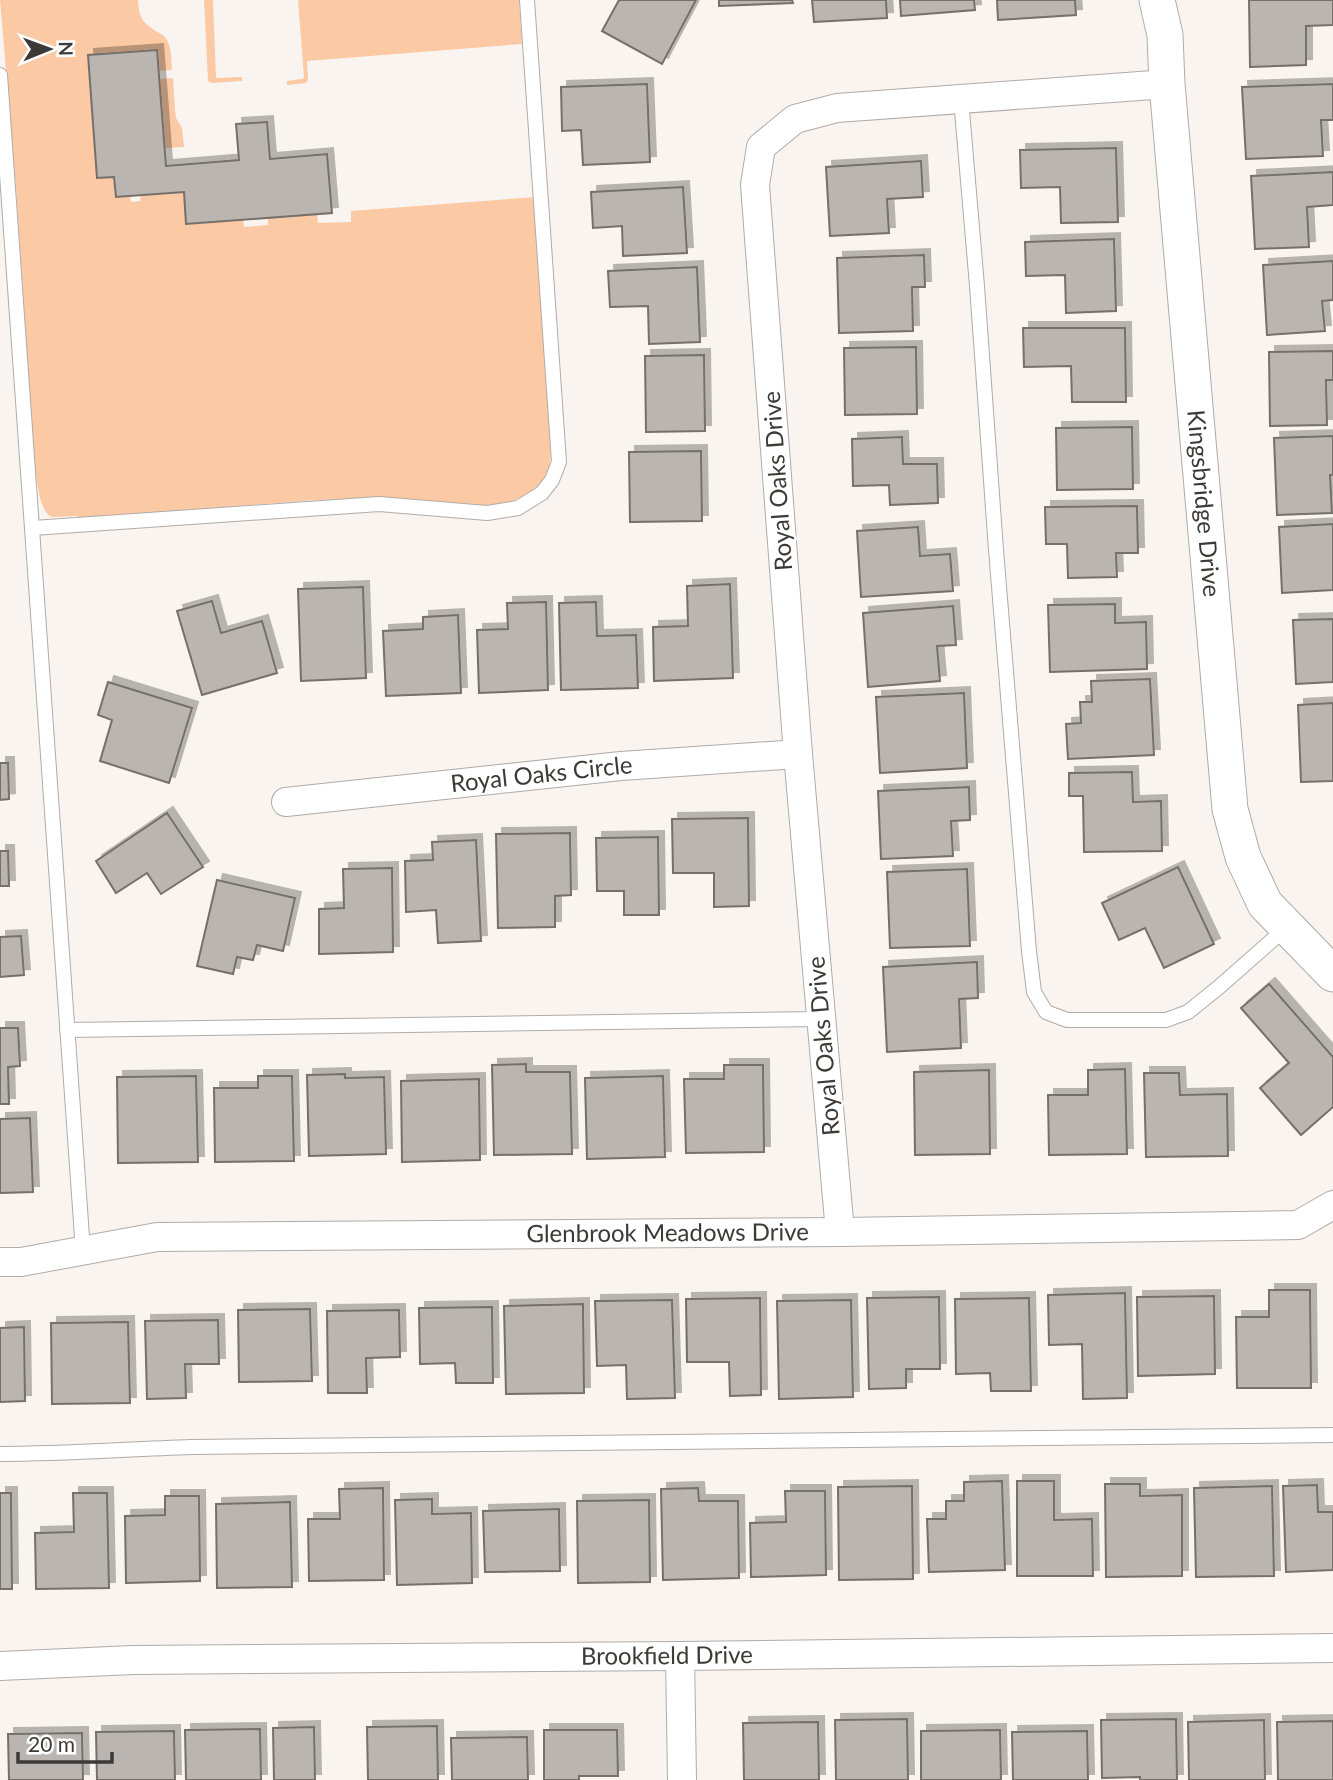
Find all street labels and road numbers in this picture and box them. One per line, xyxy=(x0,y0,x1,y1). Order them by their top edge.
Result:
street label: Royal Oaks Drive xyxy=(756,390,797,572)
street label: Kingsbridge Drive xyxy=(1182,409,1228,598)
street label: Royal Oaks Circle xyxy=(449,749,633,797)
street label: Royal Oaks Drive xyxy=(800,955,845,1137)
street label: Glenbrook Meadows Drive xyxy=(526,1216,809,1247)
street label: Brookfield Drive xyxy=(581,1639,753,1670)

